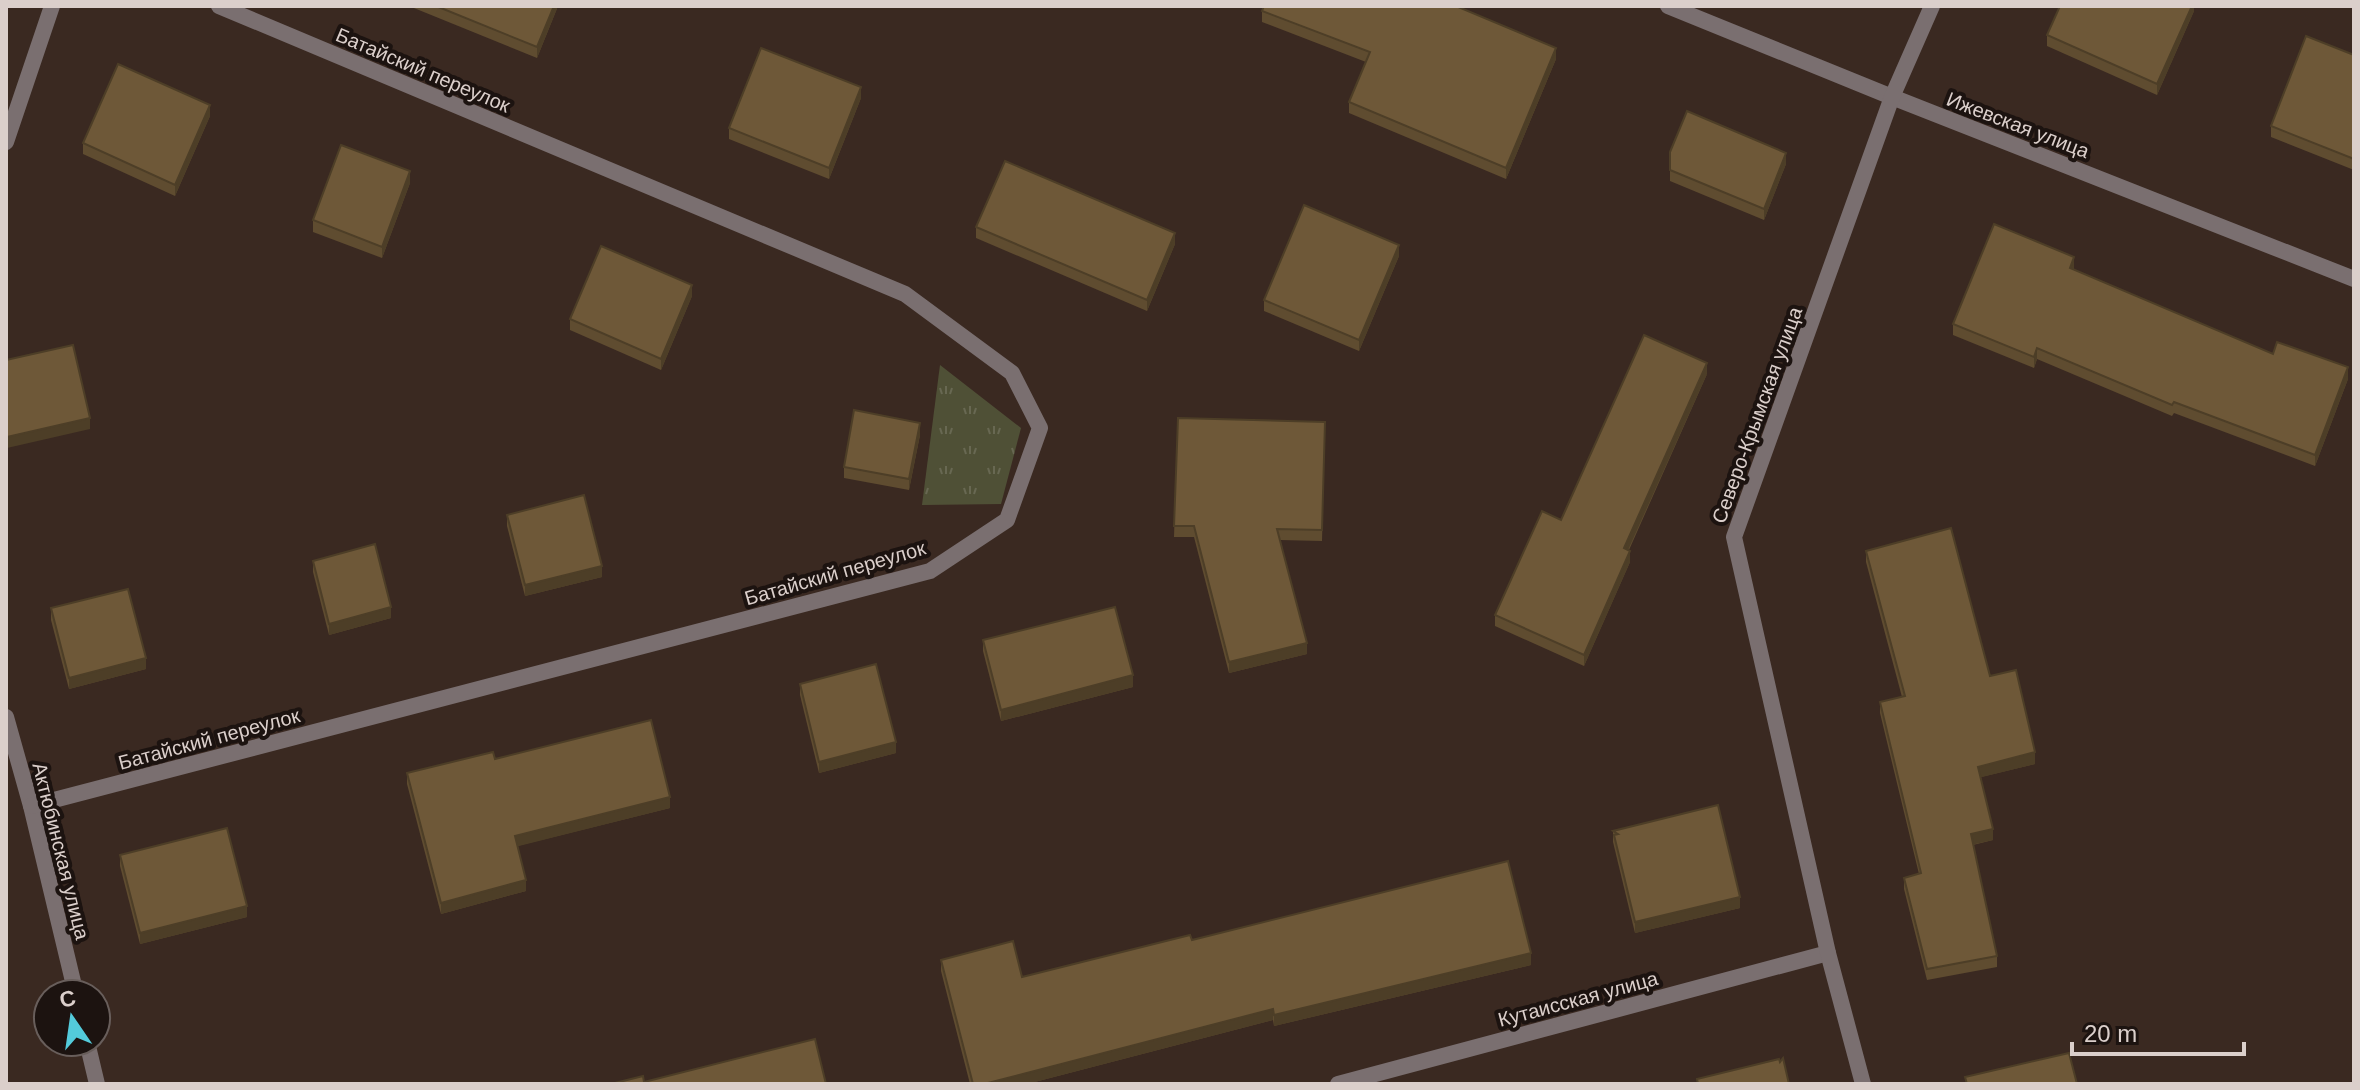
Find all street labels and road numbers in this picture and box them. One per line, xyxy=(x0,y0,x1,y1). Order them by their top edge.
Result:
street label: Батайский переулок xyxy=(333,23,514,117)
street label: Ижевская улица xyxy=(1944,88,2093,163)
street label: Северо-Крымская улица xyxy=(1708,303,1807,526)
street label: Батайский переулок xyxy=(742,537,928,609)
street label: Батайский переулок xyxy=(116,704,302,774)
street label: Актюбинская улица xyxy=(28,760,94,943)
street label: Кутаисская улица xyxy=(1496,967,1661,1031)

